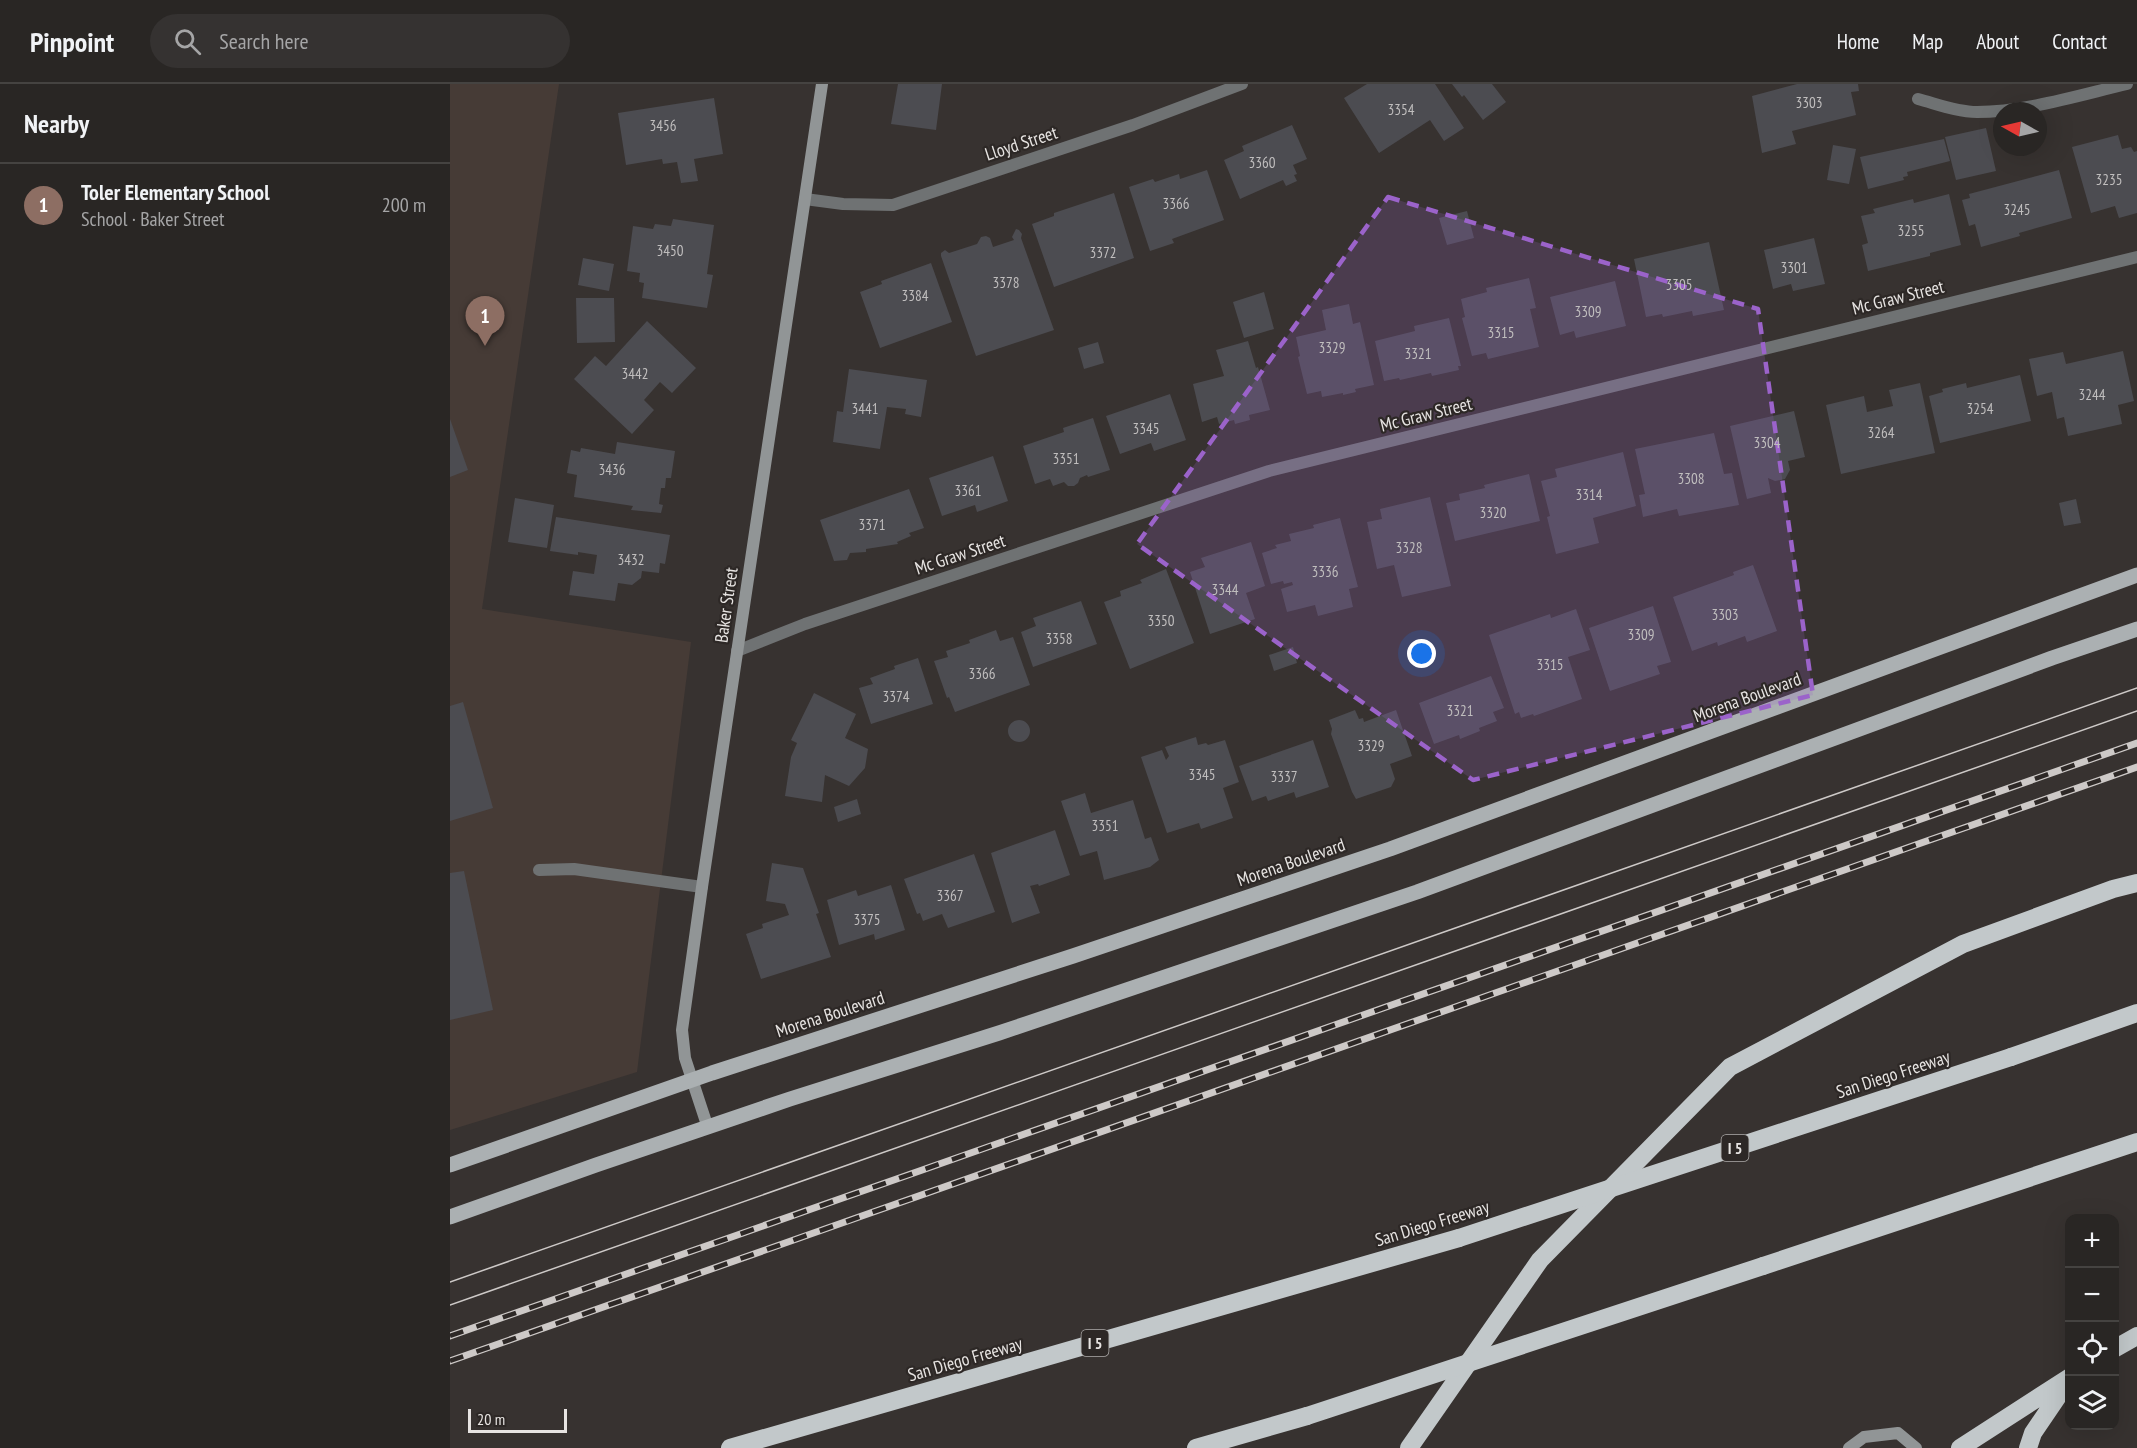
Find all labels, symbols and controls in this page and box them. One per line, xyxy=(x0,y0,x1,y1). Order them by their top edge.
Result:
search box xyxy=(150,14,570,68)
text: Pinpoint xyxy=(30,23,114,60)
icon: search xyxy=(171,25,204,58)
text: Search here xyxy=(219,27,309,55)
text: Home xyxy=(1837,28,1879,55)
text: Map xyxy=(1912,28,1943,55)
text: About xyxy=(1976,28,2019,55)
text: Contact xyxy=(2052,28,2107,55)
house number: 3303 xyxy=(1795,93,1823,112)
house number: 3354 xyxy=(1387,100,1415,119)
north arrow xyxy=(1993,102,2047,156)
text: Nearby xyxy=(24,107,89,140)
house number: 3456 xyxy=(649,116,677,135)
street label: Lloyd Street xyxy=(982,120,1060,166)
house number: 3360 xyxy=(1248,153,1276,172)
house number: 3235 xyxy=(2095,170,2123,189)
text: Toler Elementary School xyxy=(81,178,269,206)
text: 1 xyxy=(39,192,48,218)
text: 200 m xyxy=(382,192,426,218)
house number: 3366 xyxy=(1162,194,1190,213)
house number: 3245 xyxy=(2003,200,2031,219)
text: School · Baker Street xyxy=(81,206,225,232)
house number: 3255 xyxy=(1897,221,1925,240)
house number: 3450 xyxy=(656,241,684,260)
house number: 3372 xyxy=(1089,243,1117,262)
house number: 3301 xyxy=(1780,258,1808,277)
house number: 3378 xyxy=(992,273,1020,292)
street label: Mc Graw Street xyxy=(1850,274,1946,319)
house number: 3305 xyxy=(1665,275,1693,294)
house number: 3384 xyxy=(901,286,929,305)
pin: 1 xyxy=(465,296,504,346)
house number: 3309 xyxy=(1574,302,1602,321)
house number: 3315 xyxy=(1487,323,1515,342)
house number: 3329 xyxy=(1318,338,1346,357)
house number: 3321 xyxy=(1404,344,1432,363)
house number: 3442 xyxy=(621,364,649,383)
house number: 3244 xyxy=(2078,385,2106,404)
street label: Mc Graw Street xyxy=(1378,391,1474,436)
house number: 3441 xyxy=(851,399,879,418)
house number: 3254 xyxy=(1966,399,1994,418)
house number: 3345 xyxy=(1132,419,1160,438)
house number: 3264 xyxy=(1867,423,1895,442)
house number: 3304 xyxy=(1753,433,1781,452)
house number: 3351 xyxy=(1052,449,1080,468)
house number: 3436 xyxy=(598,460,626,479)
house number: 3308 xyxy=(1677,469,1705,488)
house number: 3361 xyxy=(954,481,982,500)
house number: 3314 xyxy=(1575,485,1603,504)
house number: 3320 xyxy=(1479,503,1507,522)
house number: 3371 xyxy=(858,515,886,534)
street label: Mc Graw Street xyxy=(912,529,1008,579)
house number: 3328 xyxy=(1395,538,1423,557)
house number: 3432 xyxy=(617,550,645,569)
house number: 3336 xyxy=(1311,562,1339,581)
street label: Baker Street xyxy=(709,566,743,644)
house number: 3344 xyxy=(1211,580,1239,599)
house number: 3303 xyxy=(1711,605,1739,624)
house number: 3350 xyxy=(1147,611,1175,630)
house number: 3309 xyxy=(1627,625,1655,644)
house number: 3358 xyxy=(1045,629,1073,648)
your location xyxy=(1407,639,1436,668)
house number: 3315 xyxy=(1536,655,1564,674)
house number: 3366 xyxy=(968,664,996,683)
street label: Morena Boulevard xyxy=(1690,667,1804,727)
house number: 3374 xyxy=(882,687,910,706)
house number: 3321 xyxy=(1446,701,1474,720)
house number: 3329 xyxy=(1357,736,1385,755)
house number: 3345 xyxy=(1188,765,1216,784)
house number: 3337 xyxy=(1270,767,1298,786)
house number: 3351 xyxy=(1091,816,1119,835)
street label: Morena Boulevard xyxy=(1234,833,1348,891)
house number: 3367 xyxy=(936,886,964,905)
house number: 3375 xyxy=(853,910,881,929)
street label: Morena Boulevard xyxy=(773,986,887,1042)
street label: San Diego Freeway xyxy=(1833,1045,1953,1103)
road number: I 5 xyxy=(1722,1135,1748,1161)
street label: San Diego Freeway xyxy=(1372,1195,1492,1251)
map controls xyxy=(2065,1214,2119,1430)
button: + xyxy=(2065,1214,2119,1268)
button: − xyxy=(2065,1268,2119,1322)
button: locate xyxy=(2065,1322,2119,1376)
road number: I 5 xyxy=(1082,1330,1108,1356)
street label: San Diego Freeway xyxy=(905,1332,1025,1386)
button: layers xyxy=(2065,1376,2119,1430)
scale bar xyxy=(468,1406,567,1434)
text: 20 m xyxy=(477,1409,505,1429)

